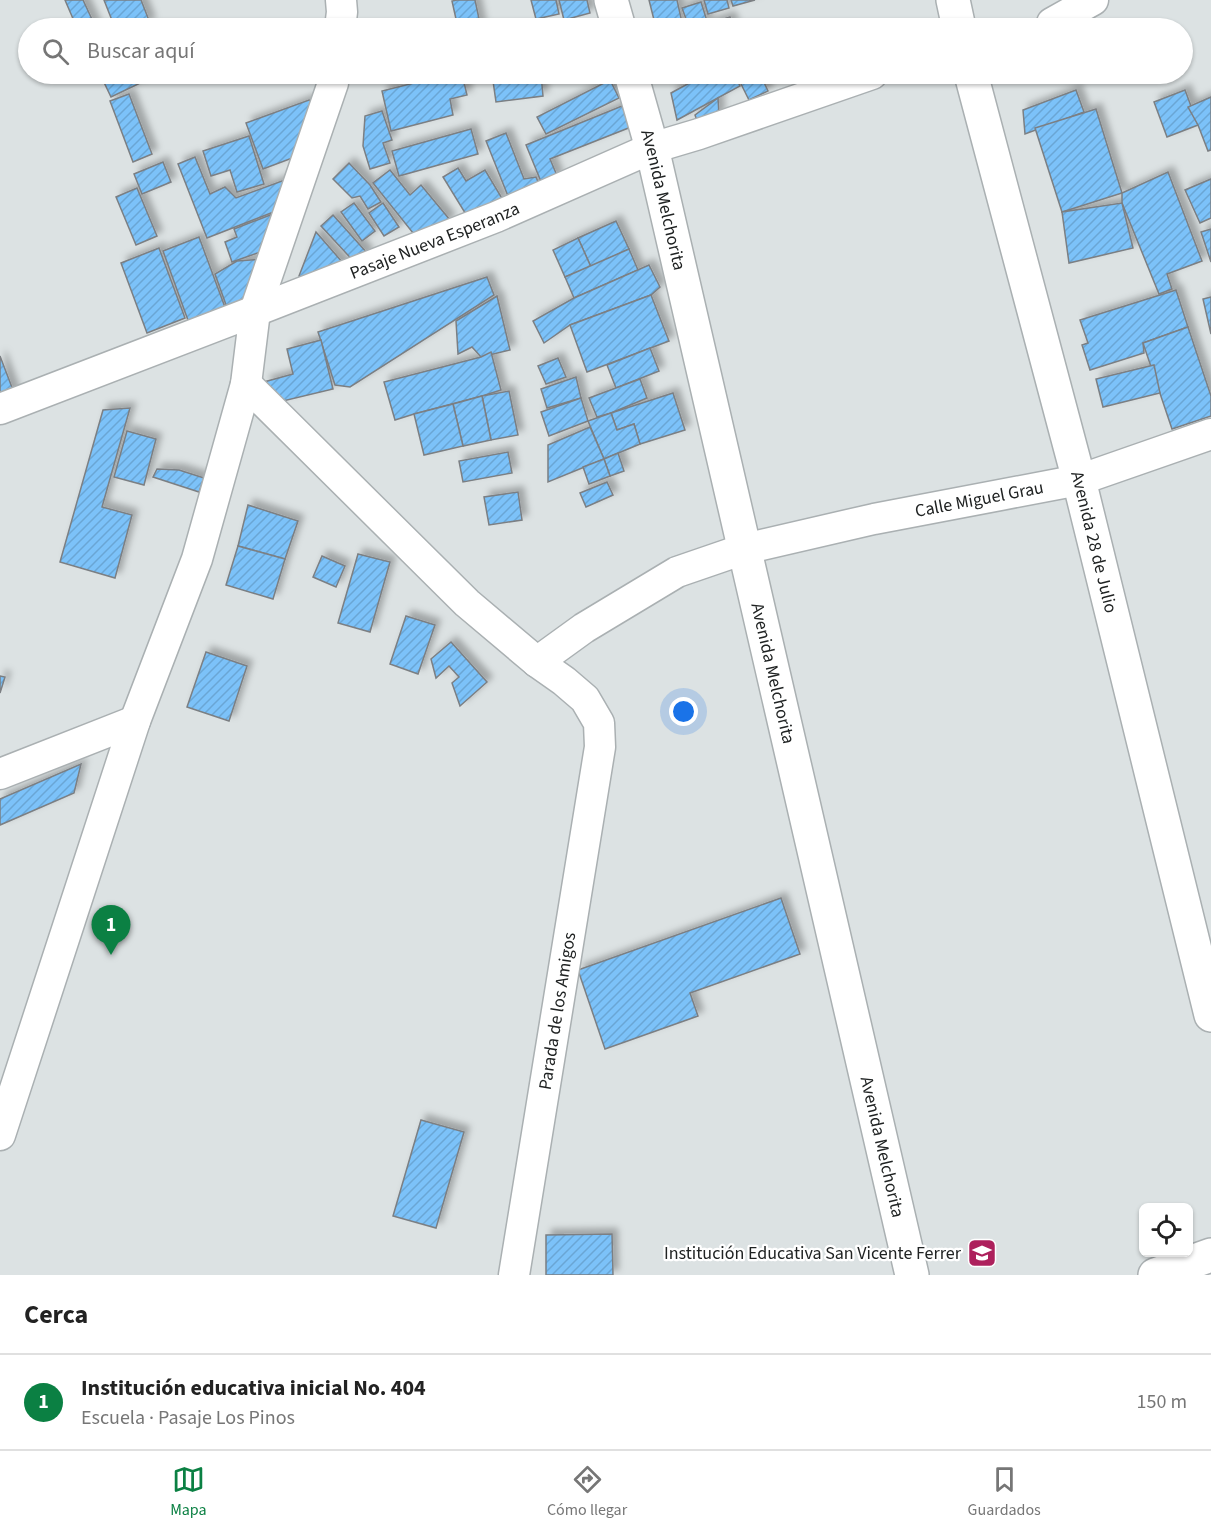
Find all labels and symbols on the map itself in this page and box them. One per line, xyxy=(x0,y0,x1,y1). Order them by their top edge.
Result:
street label: Avenida Melchorita xyxy=(634,127,692,273)
street label: Pasaje Nueva Esperanza xyxy=(346,196,524,286)
street label: Avenida 28 de Julio xyxy=(1064,468,1123,616)
street label: Calle Miguel Grau xyxy=(913,475,1046,524)
street label: Avenida Melchorita xyxy=(744,601,801,746)
your location xyxy=(669,697,698,726)
pin: 1 xyxy=(92,906,130,955)
street label: Parada de los Amigos xyxy=(533,930,582,1092)
street label: Avenida Melchorita xyxy=(854,1074,910,1220)
school or university icon: Institución Educativa San Vicente Ferrer xyxy=(966,1237,998,1269)
place label: Institución Educativa San Vicente Ferrer xyxy=(664,1241,962,1266)

